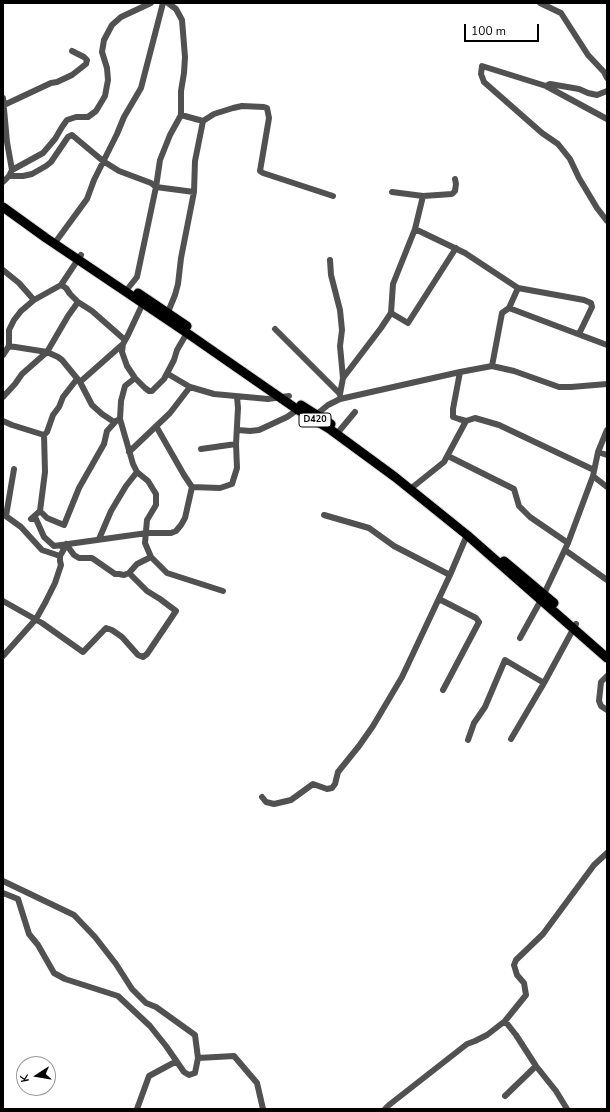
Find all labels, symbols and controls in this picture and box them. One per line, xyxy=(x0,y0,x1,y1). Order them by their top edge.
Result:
scale bar xyxy=(466,16,541,42)
text: 100 m xyxy=(471,23,506,39)
road number: D420 xyxy=(299,413,331,427)
north arrow xyxy=(16,1056,56,1096)
text: K xyxy=(17,1073,33,1084)

